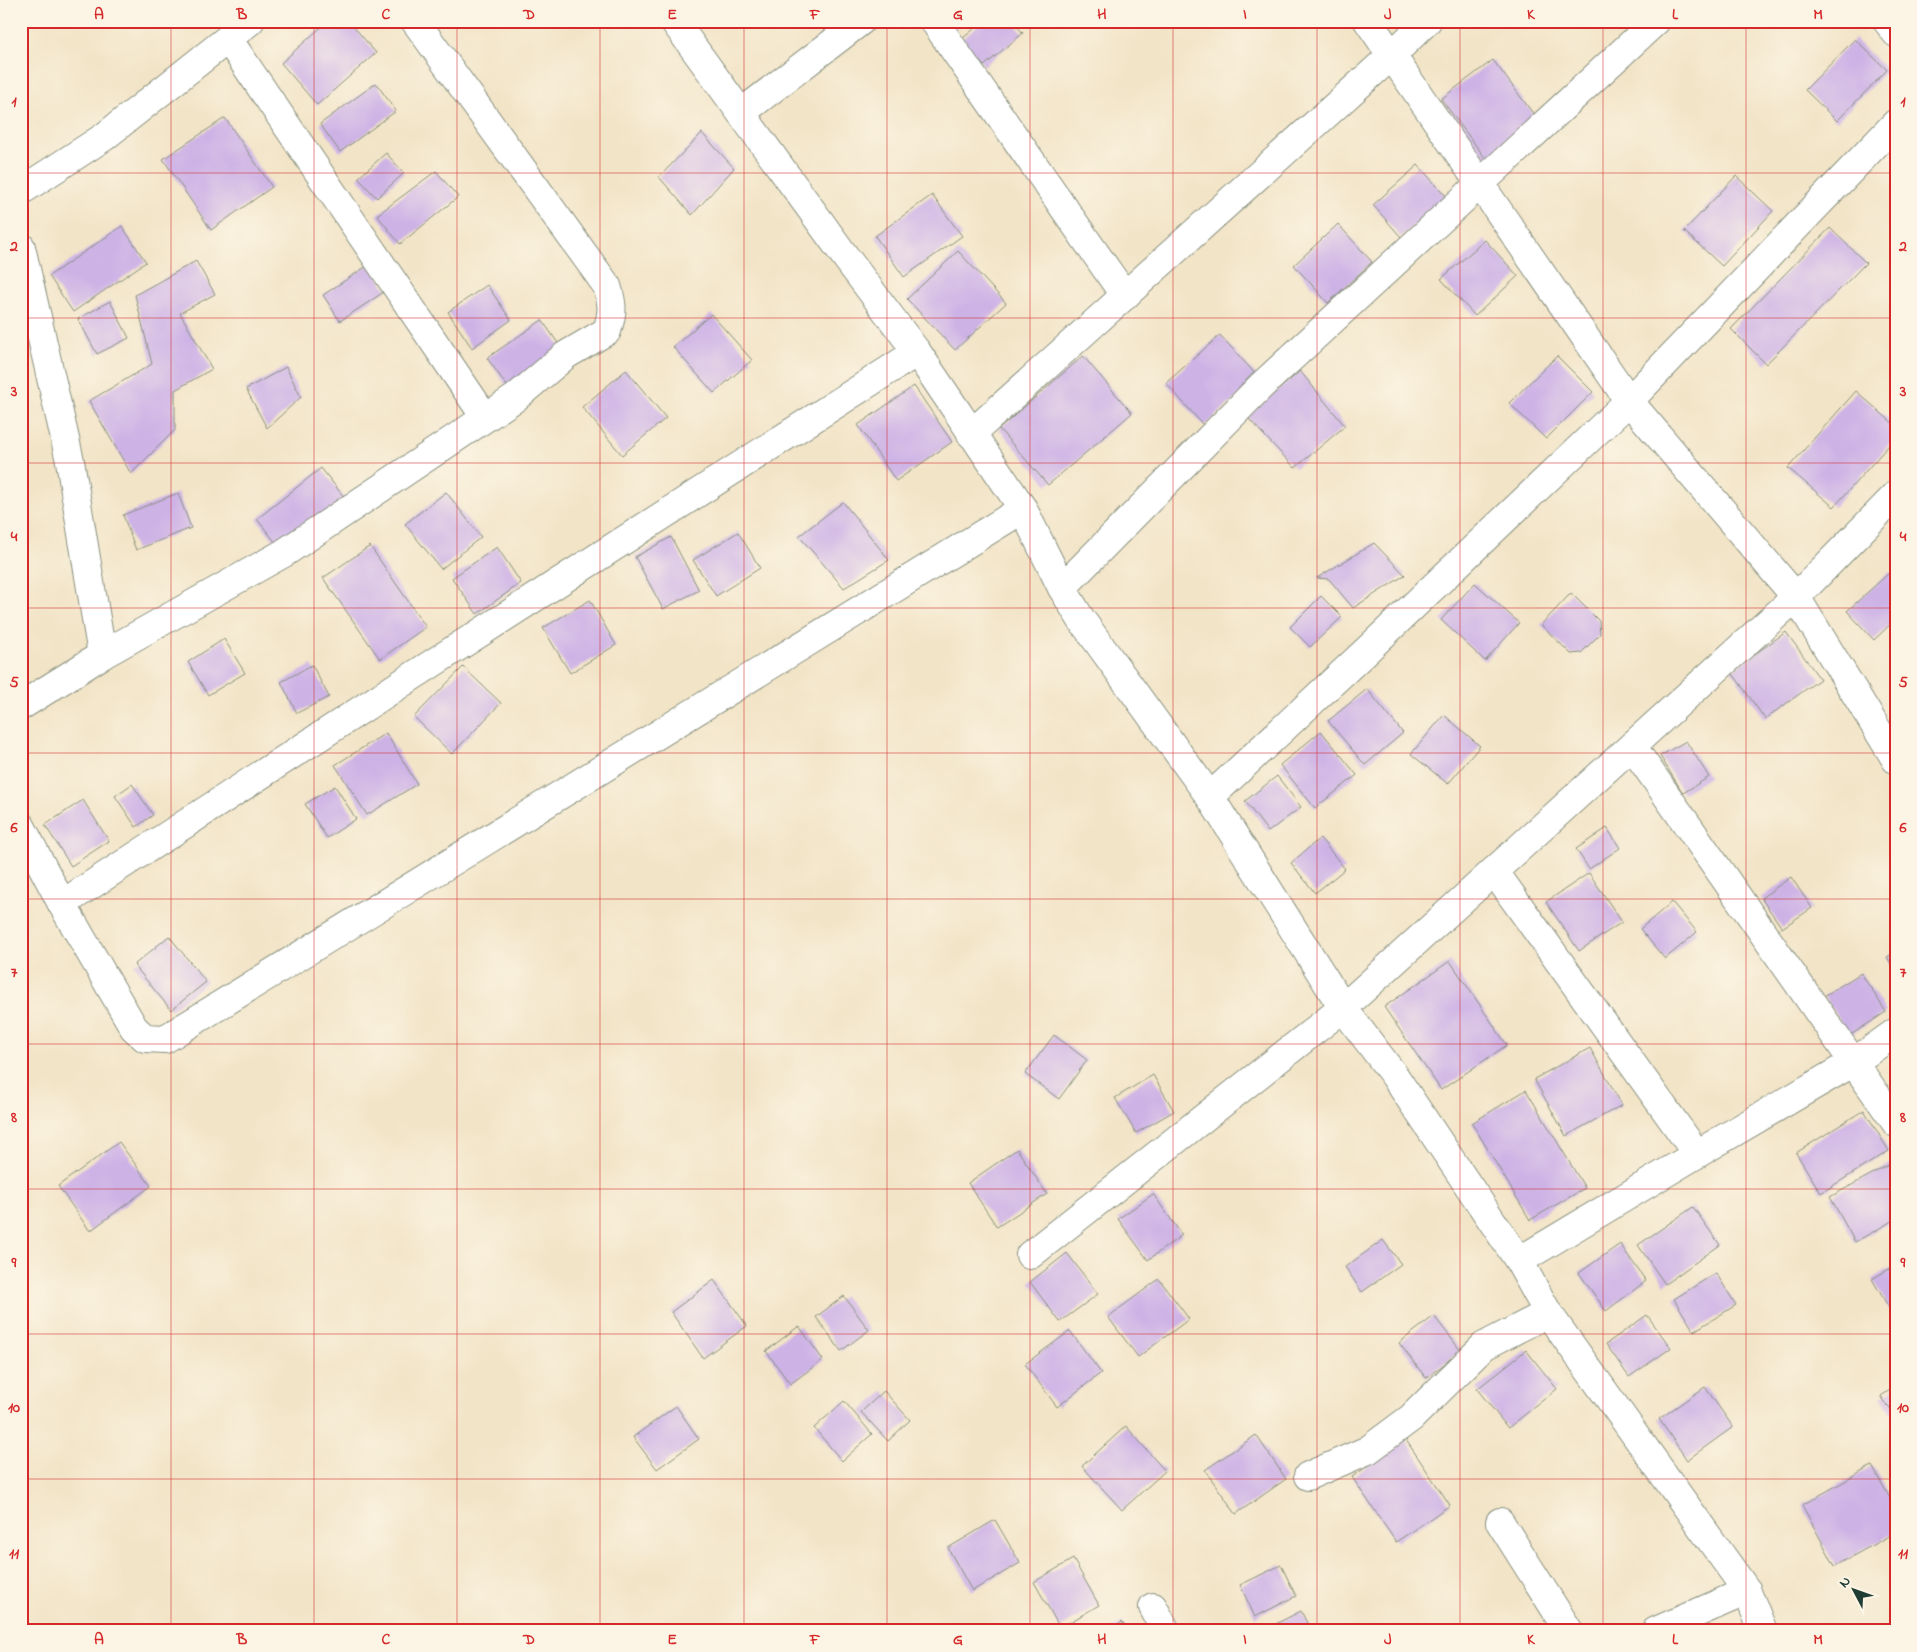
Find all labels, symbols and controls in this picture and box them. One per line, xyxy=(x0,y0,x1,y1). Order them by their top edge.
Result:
text: A xyxy=(94,3,104,27)
text: B xyxy=(236,3,248,27)
text: C xyxy=(382,3,391,27)
text: D xyxy=(522,3,535,27)
text: E xyxy=(667,3,677,27)
text: F xyxy=(809,3,821,27)
text: G xyxy=(953,3,963,27)
text: H xyxy=(1097,3,1107,27)
text: I xyxy=(1243,3,1247,27)
text: J xyxy=(1384,3,1392,27)
text: K xyxy=(1527,3,1536,27)
text: L xyxy=(1672,3,1679,27)
text: M xyxy=(1813,3,1823,27)
text: 1 xyxy=(11,90,17,114)
text: 1 xyxy=(1900,90,1906,114)
text: 2 xyxy=(9,235,18,259)
text: 2 xyxy=(1898,235,1907,259)
text: 3 xyxy=(10,380,18,404)
text: 3 xyxy=(1899,380,1907,404)
text: 4 xyxy=(10,525,18,549)
text: 4 xyxy=(1899,525,1907,549)
text: 5 xyxy=(9,671,19,695)
text: 5 xyxy=(1898,671,1908,695)
text: 6 xyxy=(9,816,18,840)
text: 6 xyxy=(1898,816,1907,840)
text: 7 xyxy=(11,961,18,985)
text: 7 xyxy=(1900,961,1907,985)
text: 8 xyxy=(10,1106,17,1130)
text: 8 xyxy=(1899,1106,1906,1130)
text: 9 xyxy=(11,1251,17,1275)
text: 9 xyxy=(1900,1251,1906,1275)
text: 10 xyxy=(8,1396,20,1420)
text: 10 xyxy=(1897,1396,1909,1420)
text: 11 xyxy=(9,1542,20,1566)
text: 11 xyxy=(1898,1542,1909,1566)
north arrow xyxy=(1830,1564,1880,1614)
text: N xyxy=(1834,1572,1856,1593)
text: A xyxy=(94,1628,104,1652)
text: B xyxy=(236,1628,248,1652)
text: C xyxy=(382,1628,391,1652)
text: D xyxy=(522,1628,535,1652)
text: E xyxy=(667,1628,677,1652)
text: F xyxy=(809,1628,821,1652)
text: G xyxy=(953,1628,963,1652)
text: H xyxy=(1097,1628,1107,1652)
text: I xyxy=(1243,1628,1247,1652)
text: J xyxy=(1384,1628,1392,1652)
text: K xyxy=(1527,1628,1536,1652)
text: L xyxy=(1672,1628,1679,1652)
text: M xyxy=(1813,1628,1823,1652)

